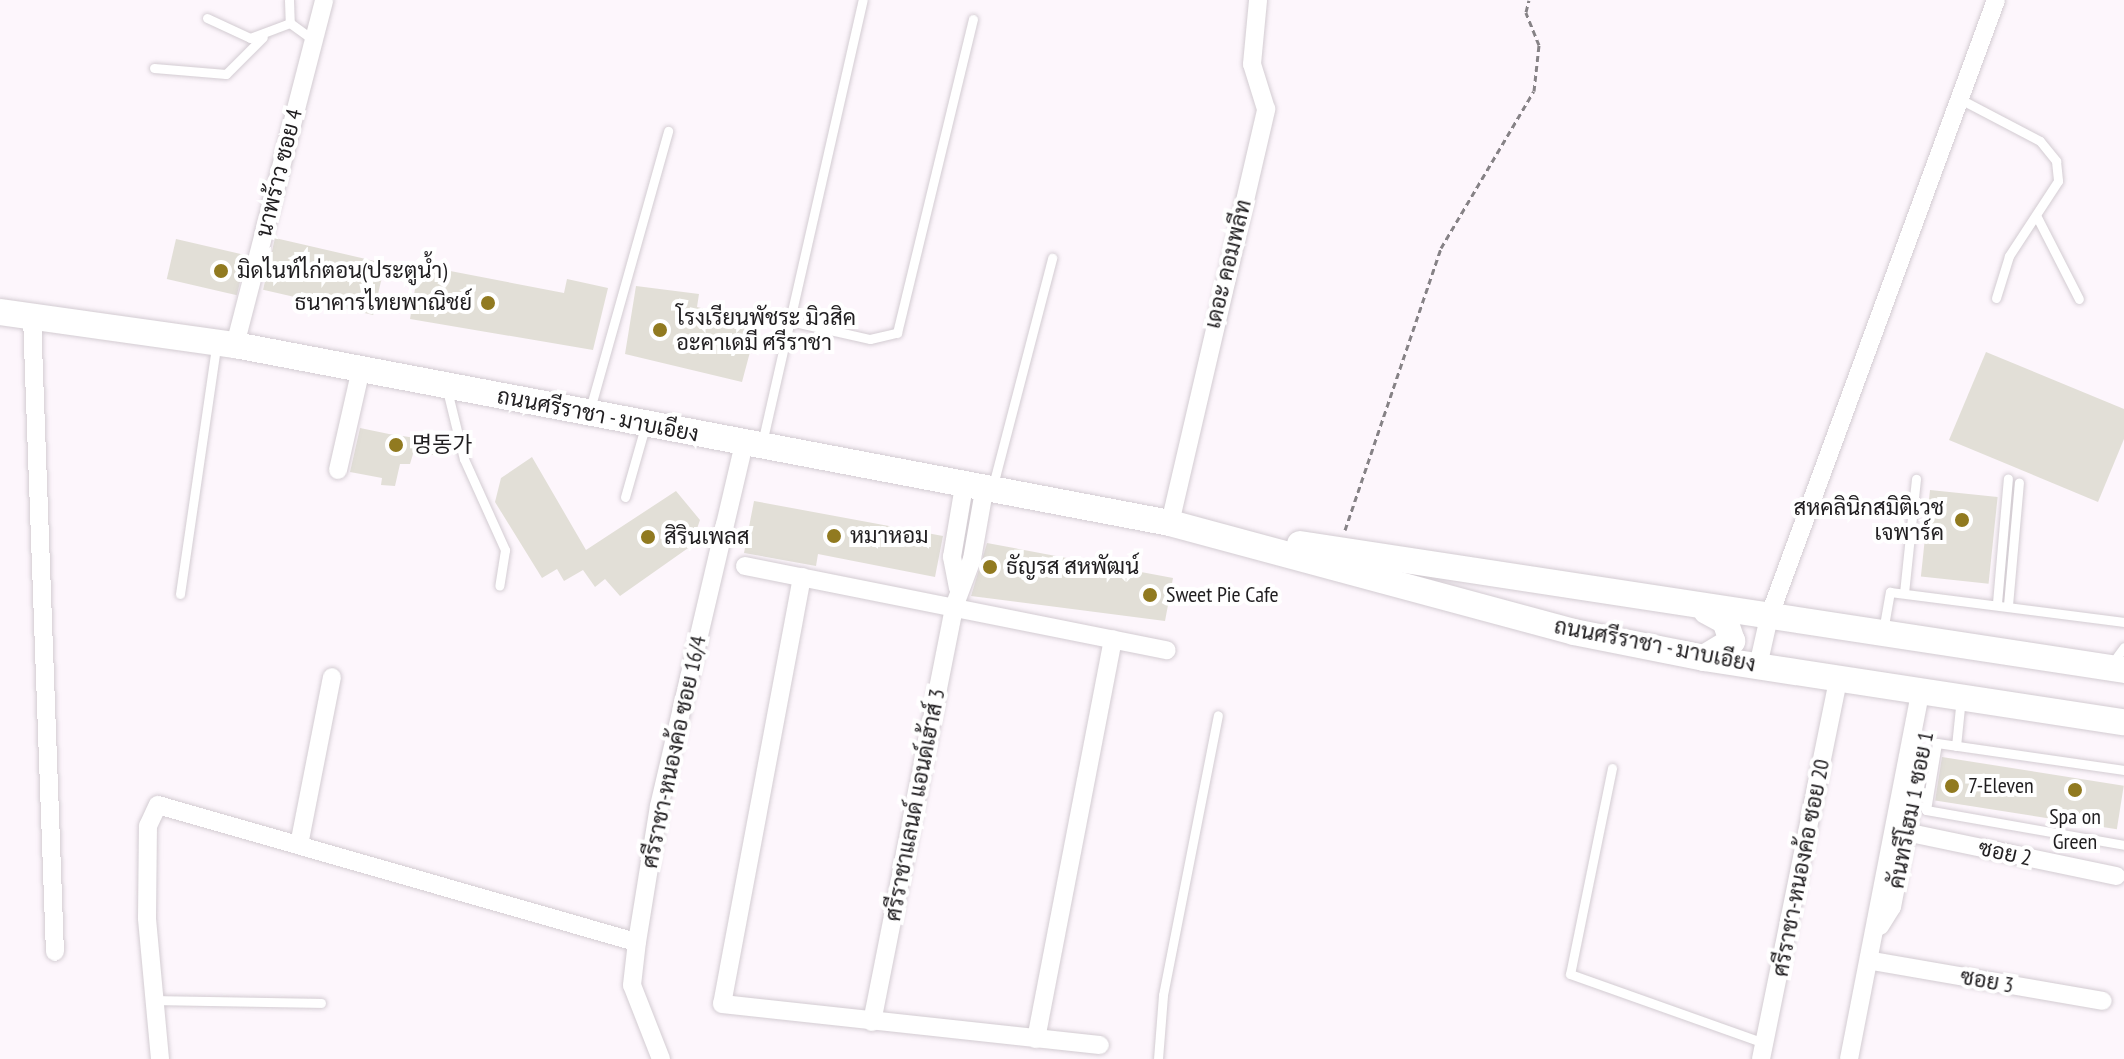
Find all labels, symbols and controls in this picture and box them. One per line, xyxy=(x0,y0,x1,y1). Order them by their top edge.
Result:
street label: นาพร้าว ซอย 4 xyxy=(250,106,308,240)
street label: เดอะ คอมพลีท xyxy=(1199,197,1257,331)
place label: มิดไนท์ไก่ตอน(ประตูน้ำ) xyxy=(237,258,447,284)
marker: มิดไนท์ไก่ตอน(ประตูน้ำ) xyxy=(212,262,230,280)
place label: ธนาคารไทยพาณิชย์ xyxy=(294,290,472,316)
marker: ธนาคารไทยพาณิชย์ xyxy=(479,294,497,312)
place label: โรงเรียนพัชระ มิวสิค อะคาเดมี ศรีราชา xyxy=(676,304,856,356)
marker: โรงเรียนพัชระ มิวสิค อะคาเดมี ศรีราชา xyxy=(651,321,669,339)
street label: ถนนศรีราชา - มาบเอียง xyxy=(494,382,702,448)
place label: 명동가 xyxy=(412,432,473,458)
marker: 명동가 xyxy=(387,436,405,454)
place label: สหคลินิกสมิติเวช เจพาร์ค xyxy=(1793,494,1944,546)
marker: สหคลินิกสมิติเวช เจพาร์ค xyxy=(1951,509,1973,531)
place label: หมาหอม xyxy=(850,523,929,549)
place label: สิรินเพลส xyxy=(664,524,750,550)
marker: หมาหอม xyxy=(825,527,843,545)
marker: สิรินเพลส xyxy=(639,528,657,546)
place label: ธัญรส สหพัฒน์ xyxy=(1006,554,1139,580)
marker: ธัญรส สหพัฒน์ xyxy=(981,558,999,576)
place label: Sweet Pie Cafe xyxy=(1166,582,1279,608)
marker: Sweet Pie Cafe xyxy=(1141,586,1159,604)
street label: ถนนศรีราชา - มาบเอียง xyxy=(1551,612,1759,678)
street label: ศรีราชา-หนองค้อ ซอย 16/4 xyxy=(636,633,712,871)
street label: ศรีราชาแลนด์ แอนด์เฮ้าส์ 3 xyxy=(879,686,951,924)
street label: คันทรีโฮม 1 ซอย 1 xyxy=(1883,729,1939,891)
street label: ศรีราชา-หนองค้อ ซอย 20 xyxy=(1767,757,1835,979)
place label: 7-Eleven xyxy=(1968,773,2034,799)
marker: 7-Eleven xyxy=(1943,777,1961,795)
marker: Spa on Green xyxy=(2066,781,2084,799)
place label: Spa on Green xyxy=(2049,803,2101,854)
street label: ซอย 2 xyxy=(1976,835,2034,871)
street label: ซอย 3 xyxy=(1958,963,2016,999)

